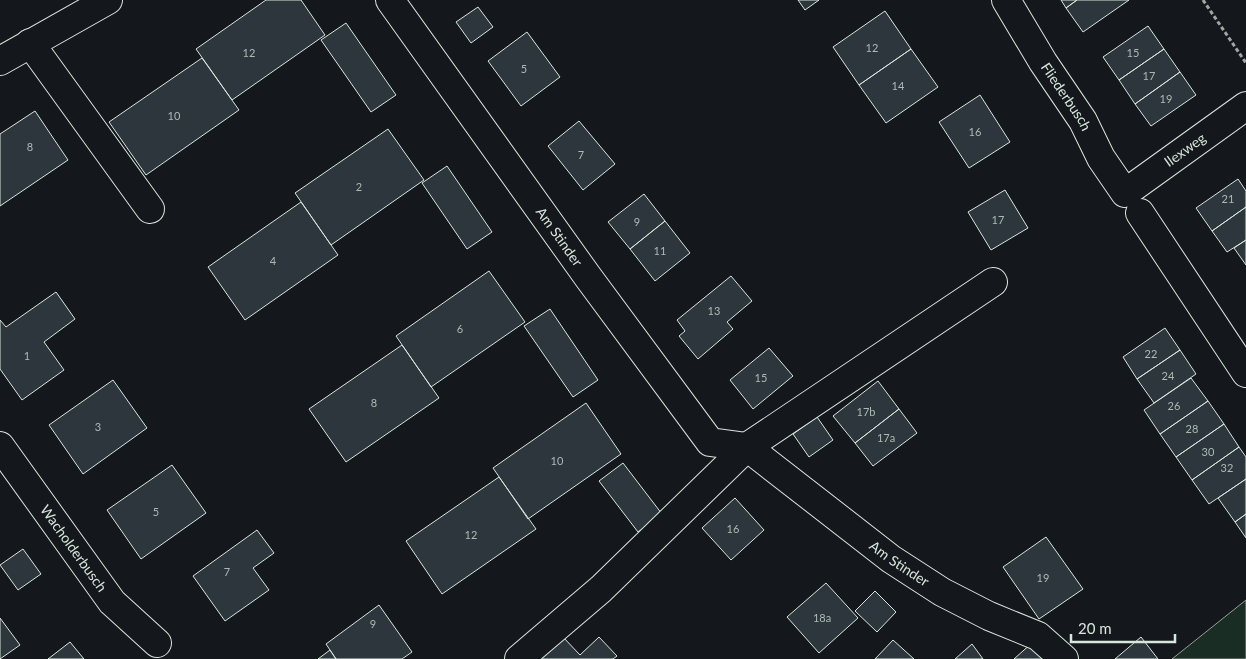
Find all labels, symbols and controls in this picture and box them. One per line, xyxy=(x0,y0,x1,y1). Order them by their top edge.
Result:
house number: 12 xyxy=(866,41,878,54)
house number: 12 xyxy=(243,46,255,59)
house number: 15 xyxy=(1127,46,1139,59)
street label: Fliederbusch xyxy=(1038,59,1095,133)
house number: 5 xyxy=(521,62,527,75)
house number: 17 xyxy=(1143,69,1155,82)
house number: 14 xyxy=(892,79,905,92)
house number: 19 xyxy=(1160,92,1172,105)
house number: 10 xyxy=(168,109,181,122)
house number: 16 xyxy=(969,125,981,138)
street label: Ilexweg xyxy=(1161,129,1209,170)
house number: 8 xyxy=(27,140,33,153)
house number: 7 xyxy=(578,148,584,161)
house number: 2 xyxy=(356,180,362,193)
house number: 21 xyxy=(1222,192,1234,205)
street label: Am Stinder xyxy=(533,204,587,269)
house number: 17 xyxy=(992,213,1004,226)
house number: 9 xyxy=(634,215,640,228)
house number: 11 xyxy=(654,244,666,257)
house number: 4 xyxy=(270,254,277,267)
house number: 13 xyxy=(708,304,720,317)
house number: 6 xyxy=(457,322,463,335)
house number: 22 xyxy=(1145,347,1157,360)
house number: 1 xyxy=(24,349,30,362)
house number: 24 xyxy=(1162,369,1175,382)
house number: 15 xyxy=(755,371,767,384)
house number: 8 xyxy=(371,396,377,409)
house number: 26 xyxy=(1168,399,1180,412)
house number: 17b xyxy=(857,405,875,418)
house number: 3 xyxy=(95,420,101,433)
house number: 28 xyxy=(1186,422,1198,435)
house number: 17a xyxy=(877,431,895,444)
house number: 30 xyxy=(1202,445,1215,458)
house number: 10 xyxy=(551,454,564,467)
house number: 32 xyxy=(1221,461,1233,474)
street label: Wacholderbusch xyxy=(37,501,111,595)
house number: 5 xyxy=(153,505,159,518)
house number: 16 xyxy=(727,522,739,535)
house number: 12 xyxy=(465,528,477,541)
street label: Am Stinder xyxy=(867,537,933,590)
house number: 7 xyxy=(224,565,230,578)
house number: 19 xyxy=(1037,571,1049,584)
house number: 18a xyxy=(813,611,831,624)
scale bar xyxy=(1071,612,1175,644)
house number: 9 xyxy=(370,617,376,630)
text: 20 m xyxy=(1078,619,1112,637)

